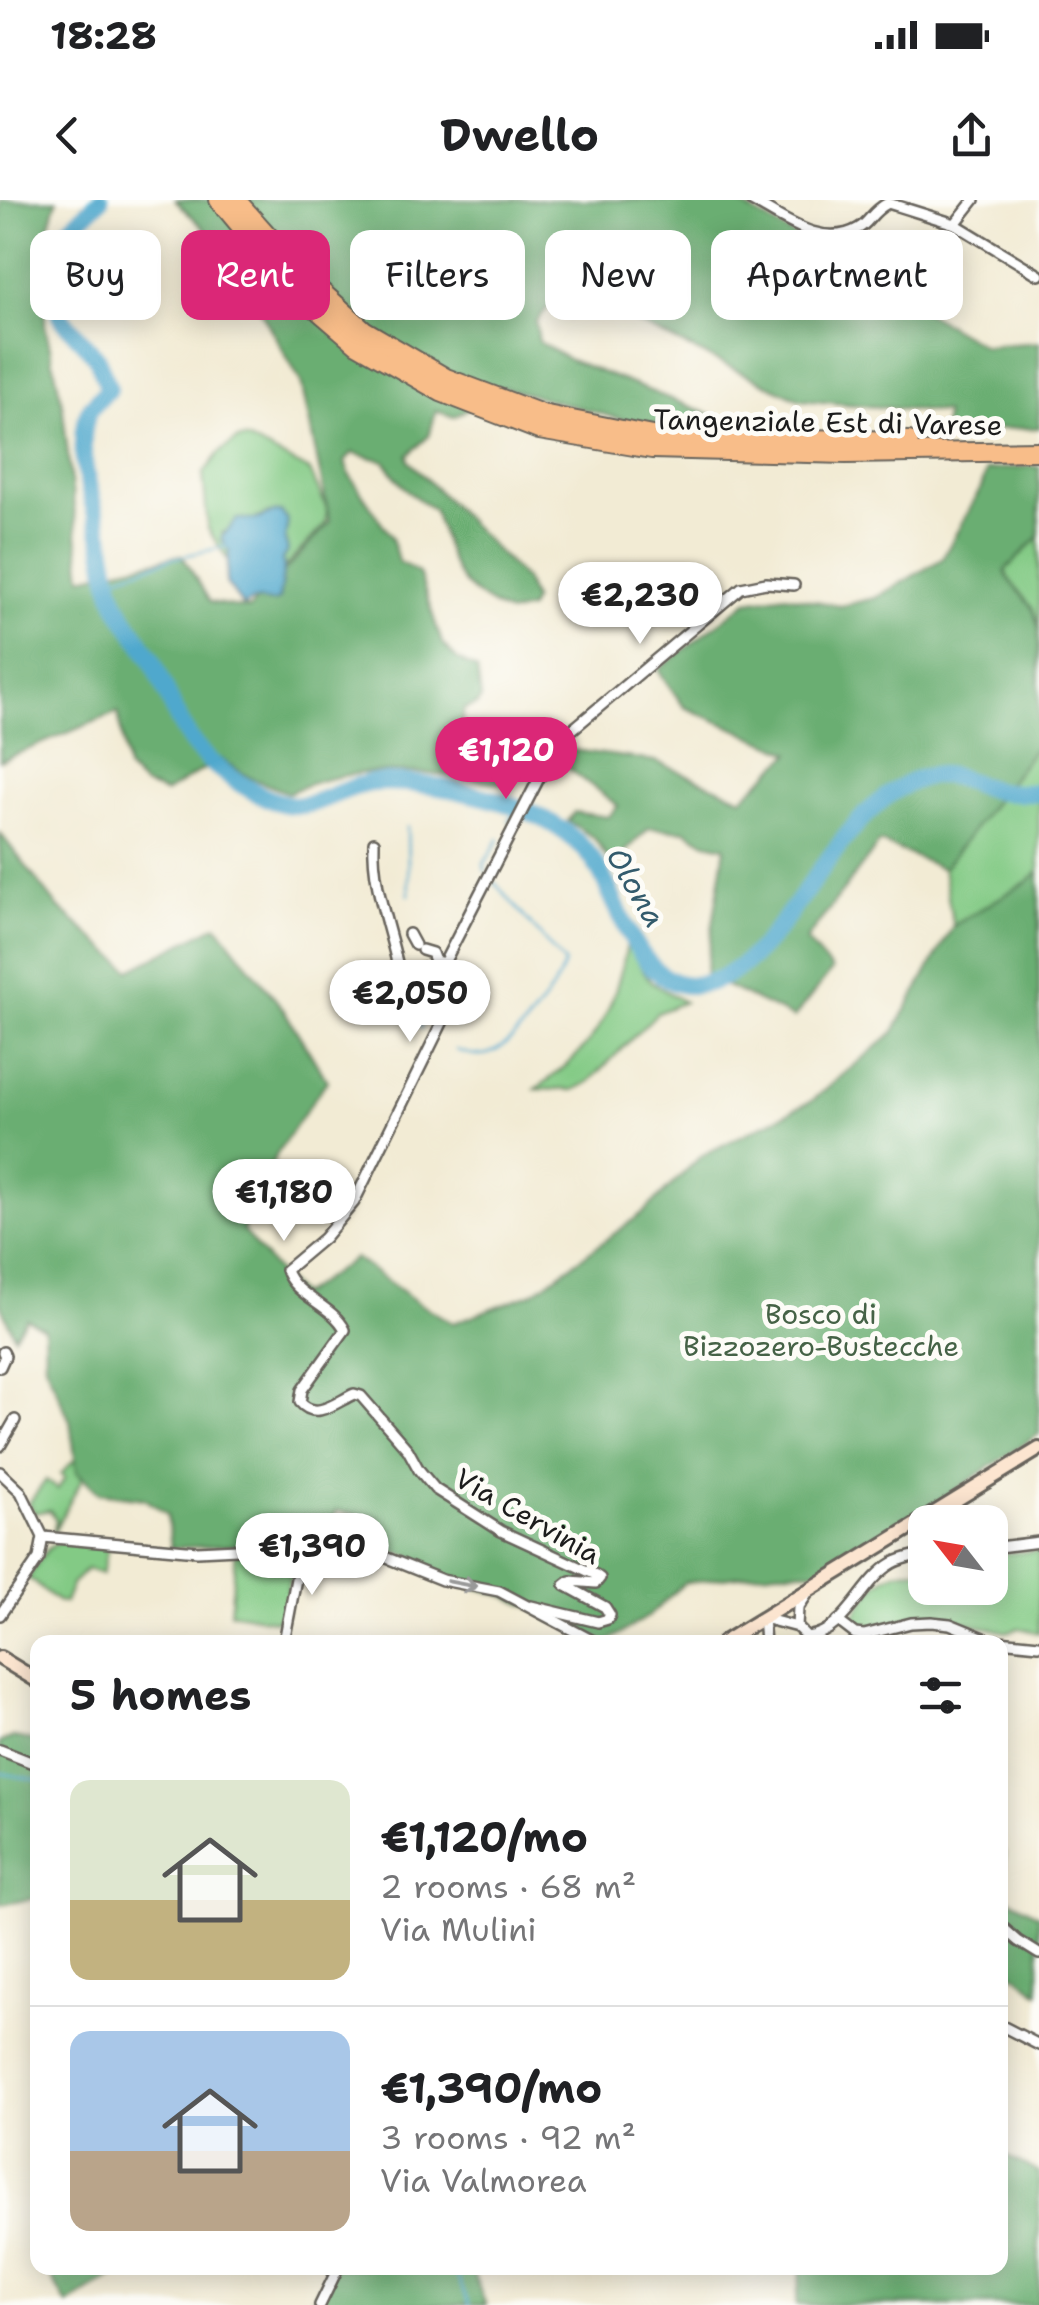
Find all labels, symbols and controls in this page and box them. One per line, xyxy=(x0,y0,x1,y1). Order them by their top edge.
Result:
text: 18:28 xyxy=(50,10,157,61)
text: Dwello xyxy=(440,105,599,165)
icon: back xyxy=(40,108,95,163)
icon: share xyxy=(944,108,999,163)
chip: Buy xyxy=(30,230,161,320)
chip: Rent xyxy=(181,230,330,320)
chip: Filters xyxy=(350,230,525,320)
chip: New xyxy=(545,230,691,320)
chip: Apartment xyxy=(711,230,963,320)
street label: Tangenziale Est di Varese xyxy=(653,400,1003,444)
pin: €2,230 xyxy=(559,562,721,647)
text: €2,230 xyxy=(580,573,700,616)
pin: €1,120 xyxy=(425,717,587,802)
text: €1,120 xyxy=(457,728,555,771)
water label: Olona xyxy=(597,839,675,935)
pin: €2,050 xyxy=(329,960,491,1045)
text: €2,050 xyxy=(351,971,469,1014)
pin: €1,180 xyxy=(203,1159,365,1244)
text: €1,180 xyxy=(234,1170,334,1213)
park label: Bosco di Bizzozero-Bustecche xyxy=(683,1295,959,1365)
street label: Via Cervinia xyxy=(448,1459,608,1573)
north arrow xyxy=(908,1505,1008,1605)
map controls xyxy=(908,1505,1008,1605)
pin: €1,390 xyxy=(231,1513,393,1598)
text: €1,390 xyxy=(258,1524,366,1567)
one-way arrow xyxy=(446,1576,478,1595)
text: 5 homes xyxy=(70,1667,251,1723)
icon: filters xyxy=(913,1668,968,1723)
text: €1,120/mo xyxy=(380,1809,588,1865)
icon: home xyxy=(150,1820,270,1940)
text: 2 rooms · 68 m² xyxy=(380,1865,636,1908)
text: Via Mulini xyxy=(380,1908,537,1951)
text: €1,390/mo xyxy=(380,2060,602,2116)
icon: home xyxy=(150,2071,270,2191)
text: 3 rooms · 92 m² xyxy=(380,2116,636,2159)
text: Via Valmorea xyxy=(380,2159,587,2202)

